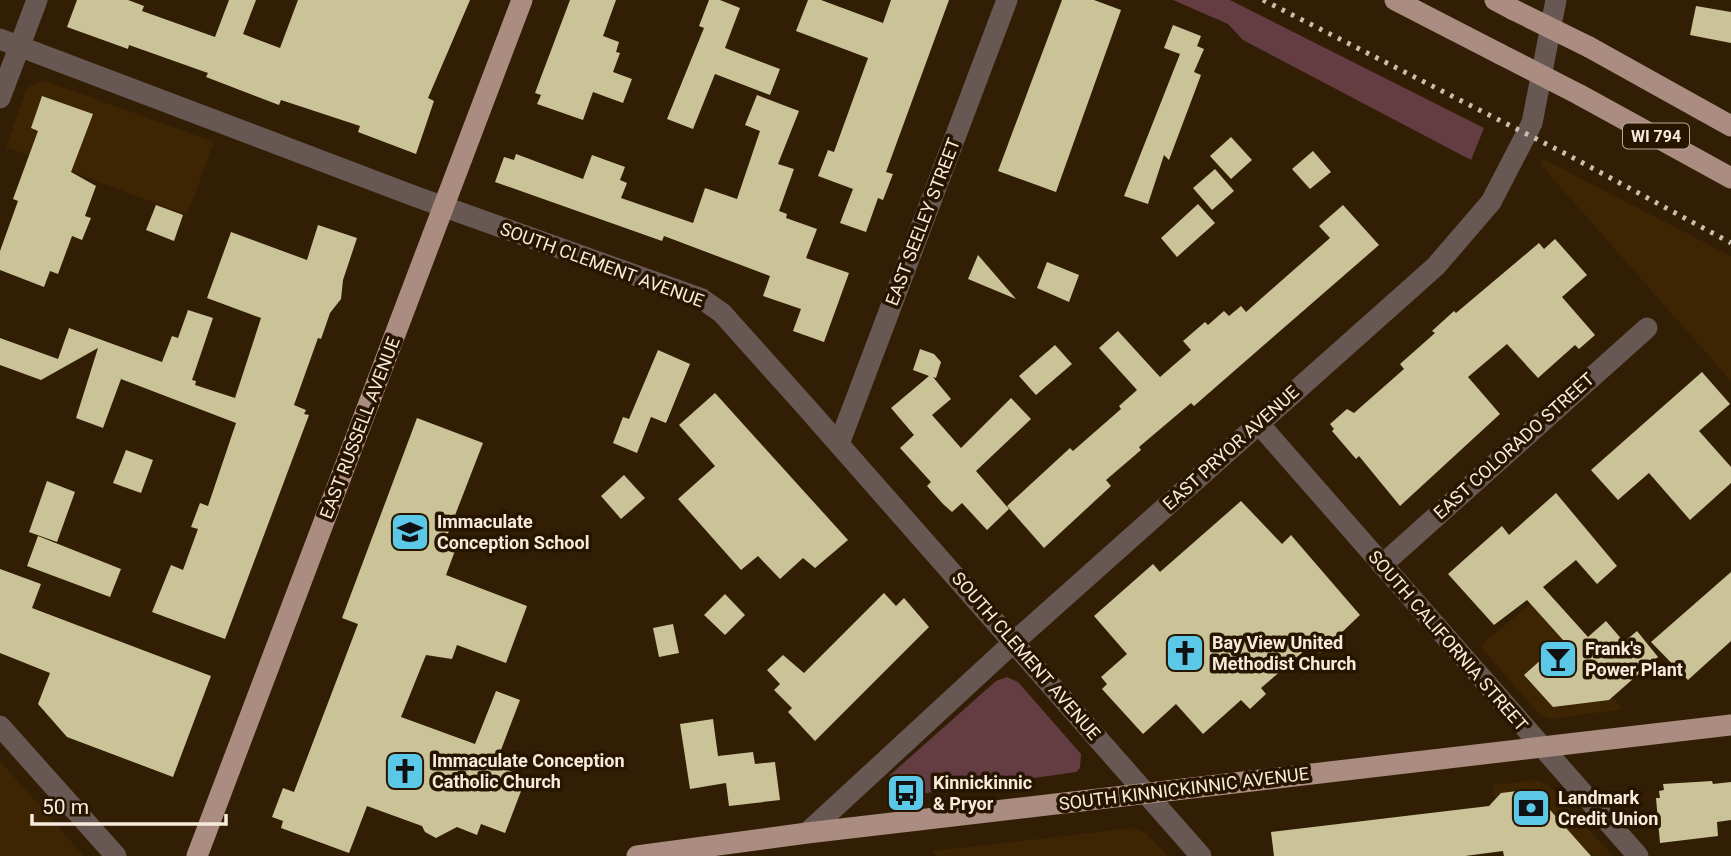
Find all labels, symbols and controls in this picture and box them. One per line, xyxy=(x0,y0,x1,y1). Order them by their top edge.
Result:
road number: WI 794 xyxy=(1623,124,1689,148)
street label: EAST SEELEY STREET xyxy=(881,135,964,309)
street label: SOUTH CLEMENT AVENUE xyxy=(497,218,707,311)
street label: EAST RUSSELL AVENUE xyxy=(315,334,404,522)
street label: EAST COLORADO STREET xyxy=(1429,368,1598,523)
street label: EAST PRYOR AVENUE xyxy=(1158,381,1303,514)
school or university icon: Immaculate Conception School xyxy=(389,511,431,553)
place label: Immaculate Conception School xyxy=(437,511,589,553)
street label: SOUTH CALIFORNIA STREET xyxy=(1364,546,1533,735)
street label: SOUTH CLEMENT AVENUE xyxy=(948,568,1105,744)
church icon: Bay View United Methodist Church xyxy=(1164,632,1206,674)
place label: Bay View United Methodist Church xyxy=(1212,632,1356,674)
bar icon: Frank's Power Plant xyxy=(1537,638,1579,680)
place label: Frank's Power Plant xyxy=(1585,638,1683,680)
church icon: Immaculate Conception Catholic Church xyxy=(384,750,426,792)
place label: Immaculate Conception Catholic Church xyxy=(432,750,625,792)
street label: SOUTH KINNICKINNIC AVENUE xyxy=(1058,763,1310,814)
bus stop icon: Kinnickinnic & Pryor xyxy=(885,772,927,814)
place label: Kinnickinnic & Pryor xyxy=(933,772,1032,814)
scale bar xyxy=(32,782,226,826)
bank icon: Landmark Credit Union xyxy=(1510,787,1552,829)
place label: Landmark Credit Union xyxy=(1558,787,1658,829)
text: 50 m xyxy=(42,795,89,819)

